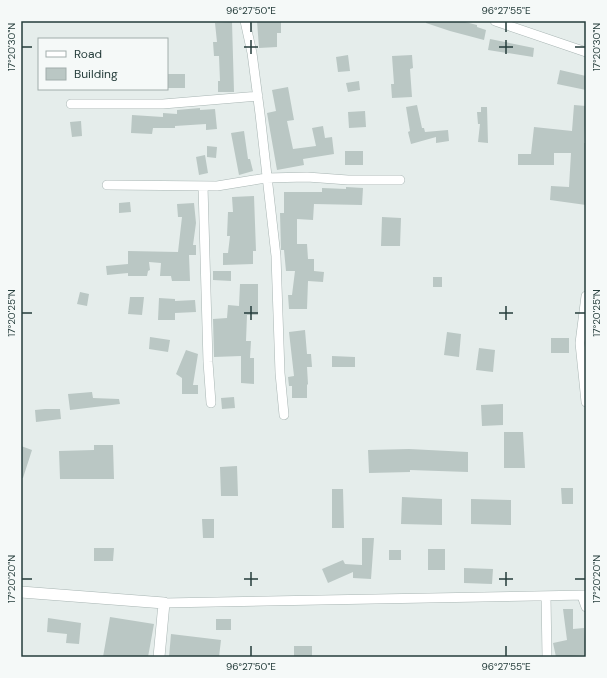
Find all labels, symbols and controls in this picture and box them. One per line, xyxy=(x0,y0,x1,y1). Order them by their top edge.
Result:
text: 96°27'50"E xyxy=(226,4,276,17)
text: 96°27'55"E xyxy=(481,4,531,17)
text: 17°20'30"N xyxy=(5,23,18,71)
text: 17°20'30"N xyxy=(590,23,603,71)
legend xyxy=(38,38,168,90)
text: Road xyxy=(74,46,102,62)
text: Building xyxy=(74,66,118,82)
text: 17°20'25"N xyxy=(5,289,18,337)
text: 17°20'25"N xyxy=(590,289,603,337)
text: 17°20'20"N xyxy=(5,555,18,603)
text: 17°20'20"N xyxy=(590,555,603,603)
text: 96°27'50"E xyxy=(226,660,276,673)
text: 96°27'55"E xyxy=(481,660,531,673)

